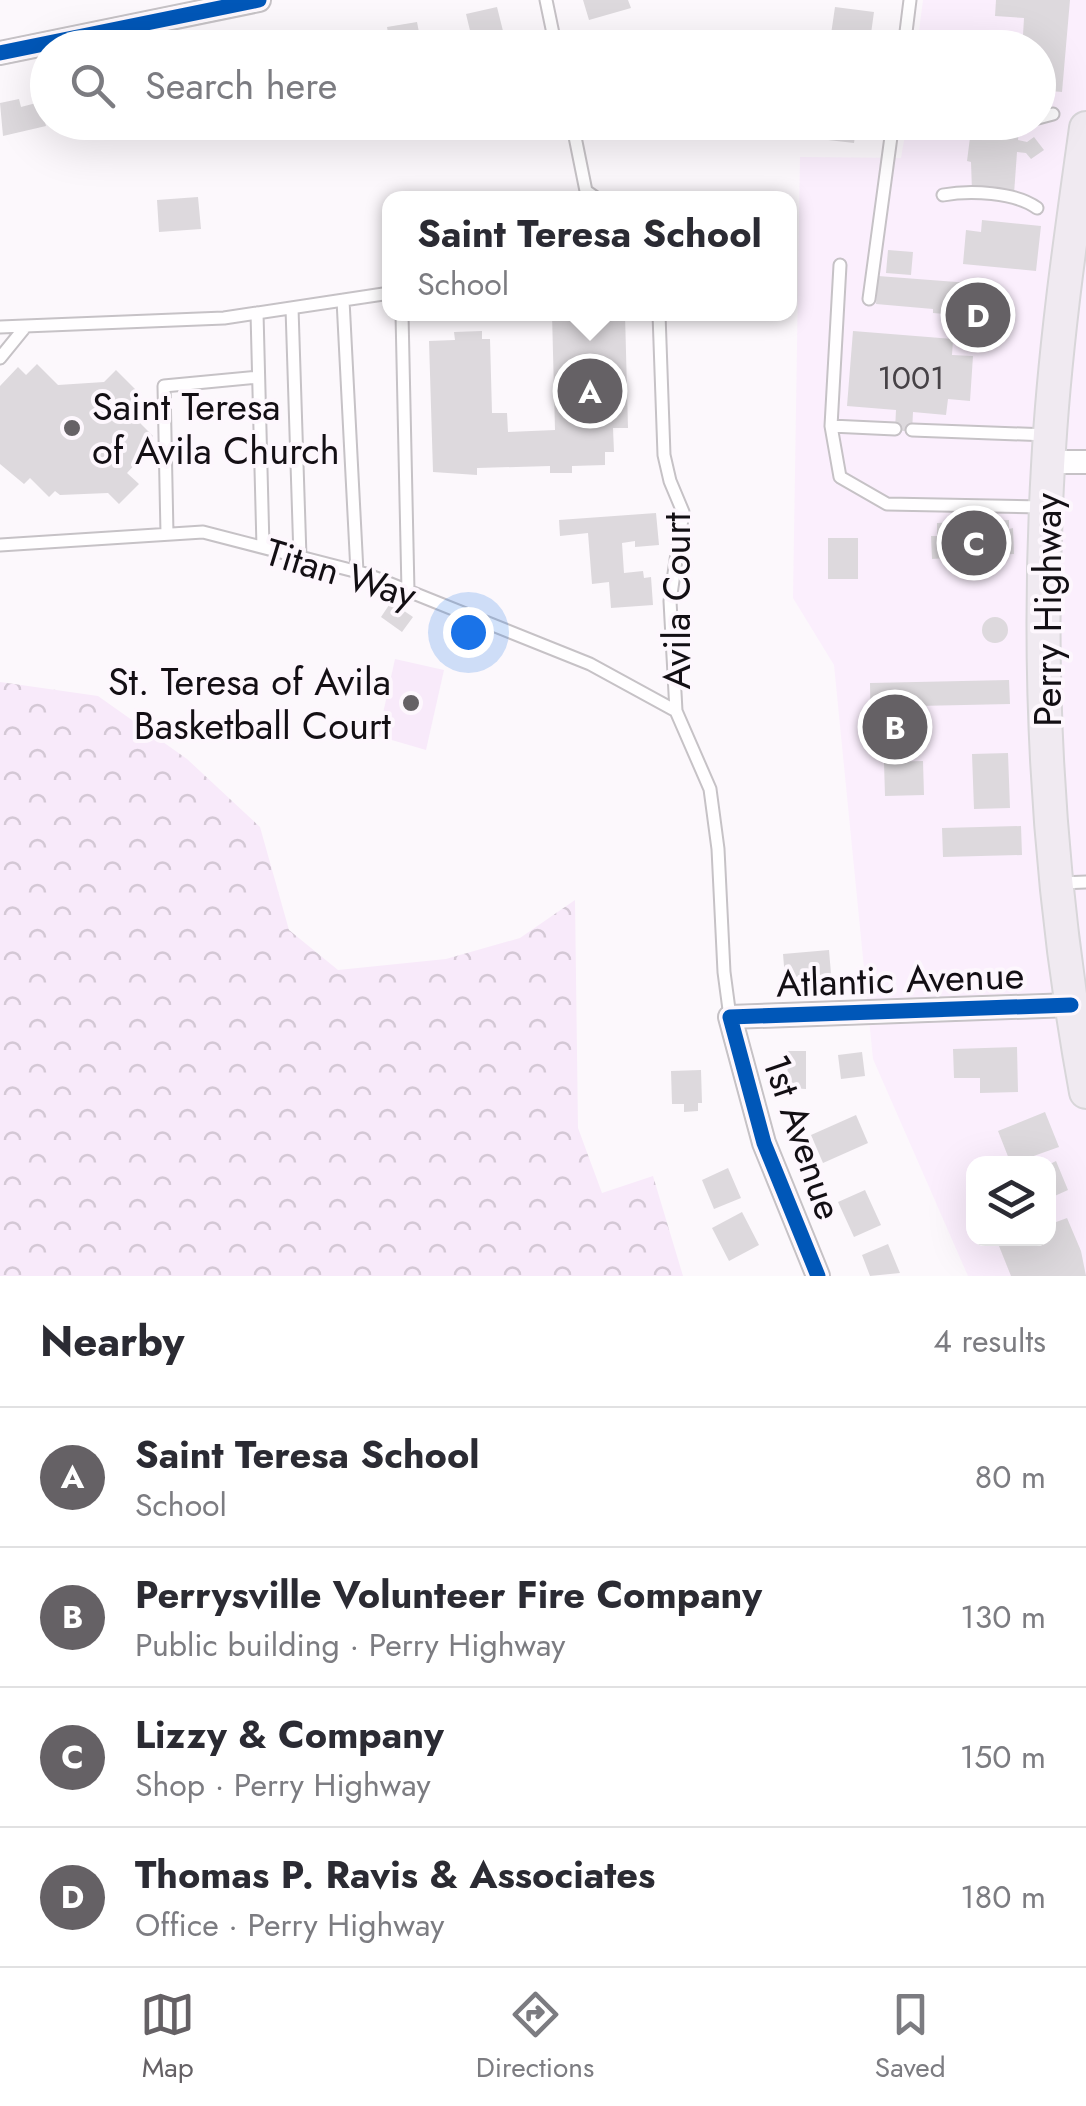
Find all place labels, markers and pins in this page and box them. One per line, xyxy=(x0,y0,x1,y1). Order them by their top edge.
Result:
pin: D xyxy=(946,278,1010,352)
pin: A xyxy=(558,354,622,428)
place label: Saint Teresa of Avila Church xyxy=(92,379,340,478)
marker: Saint Teresa of Avila Church xyxy=(61,417,83,439)
pin: C xyxy=(942,506,1006,580)
place label: St. Teresa of Avila Basketball Court xyxy=(108,654,391,753)
pin: B xyxy=(862,690,928,764)
marker: St. Teresa of Avila Basketball Court xyxy=(400,692,422,714)

